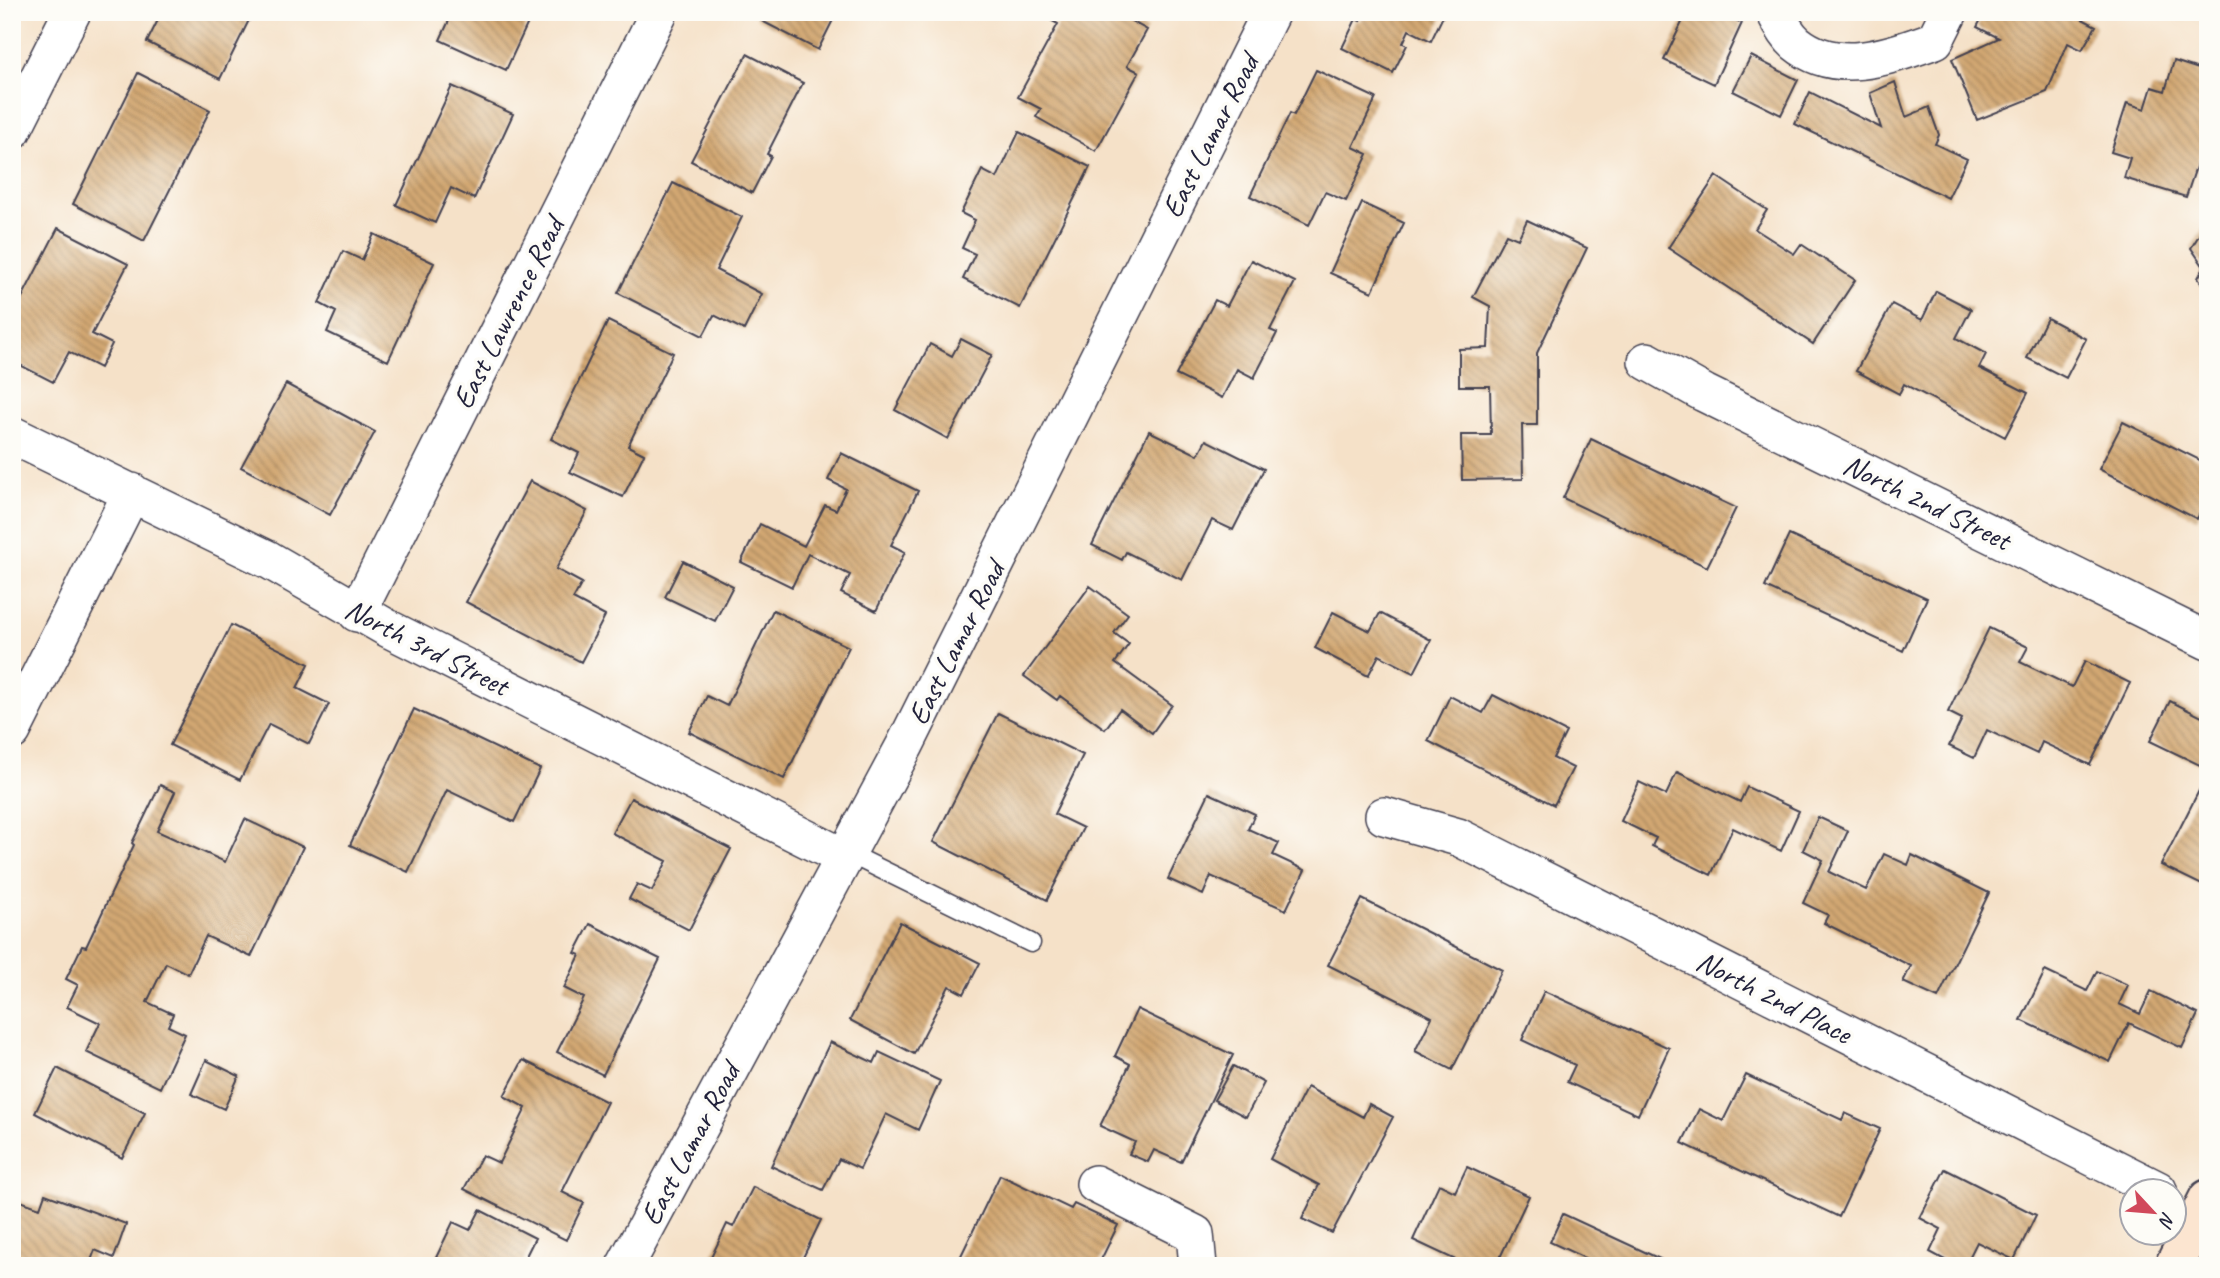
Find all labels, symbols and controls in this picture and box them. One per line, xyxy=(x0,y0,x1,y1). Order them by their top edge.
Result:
street label: East Lamar Road xyxy=(1153,44,1269,224)
street label: East Lawrence Road xyxy=(444,207,574,415)
street label: North 2nd Street xyxy=(1837,445,2019,560)
street label: East Lamar Road xyxy=(899,551,1015,731)
street label: North 3rd Street xyxy=(339,590,518,706)
street label: North 2nd Place xyxy=(1690,942,1860,1053)
street label: East Lamar Road xyxy=(632,1053,750,1231)
north arrow xyxy=(2118,1176,2188,1246)
text: N xyxy=(2153,1208,2181,1232)

